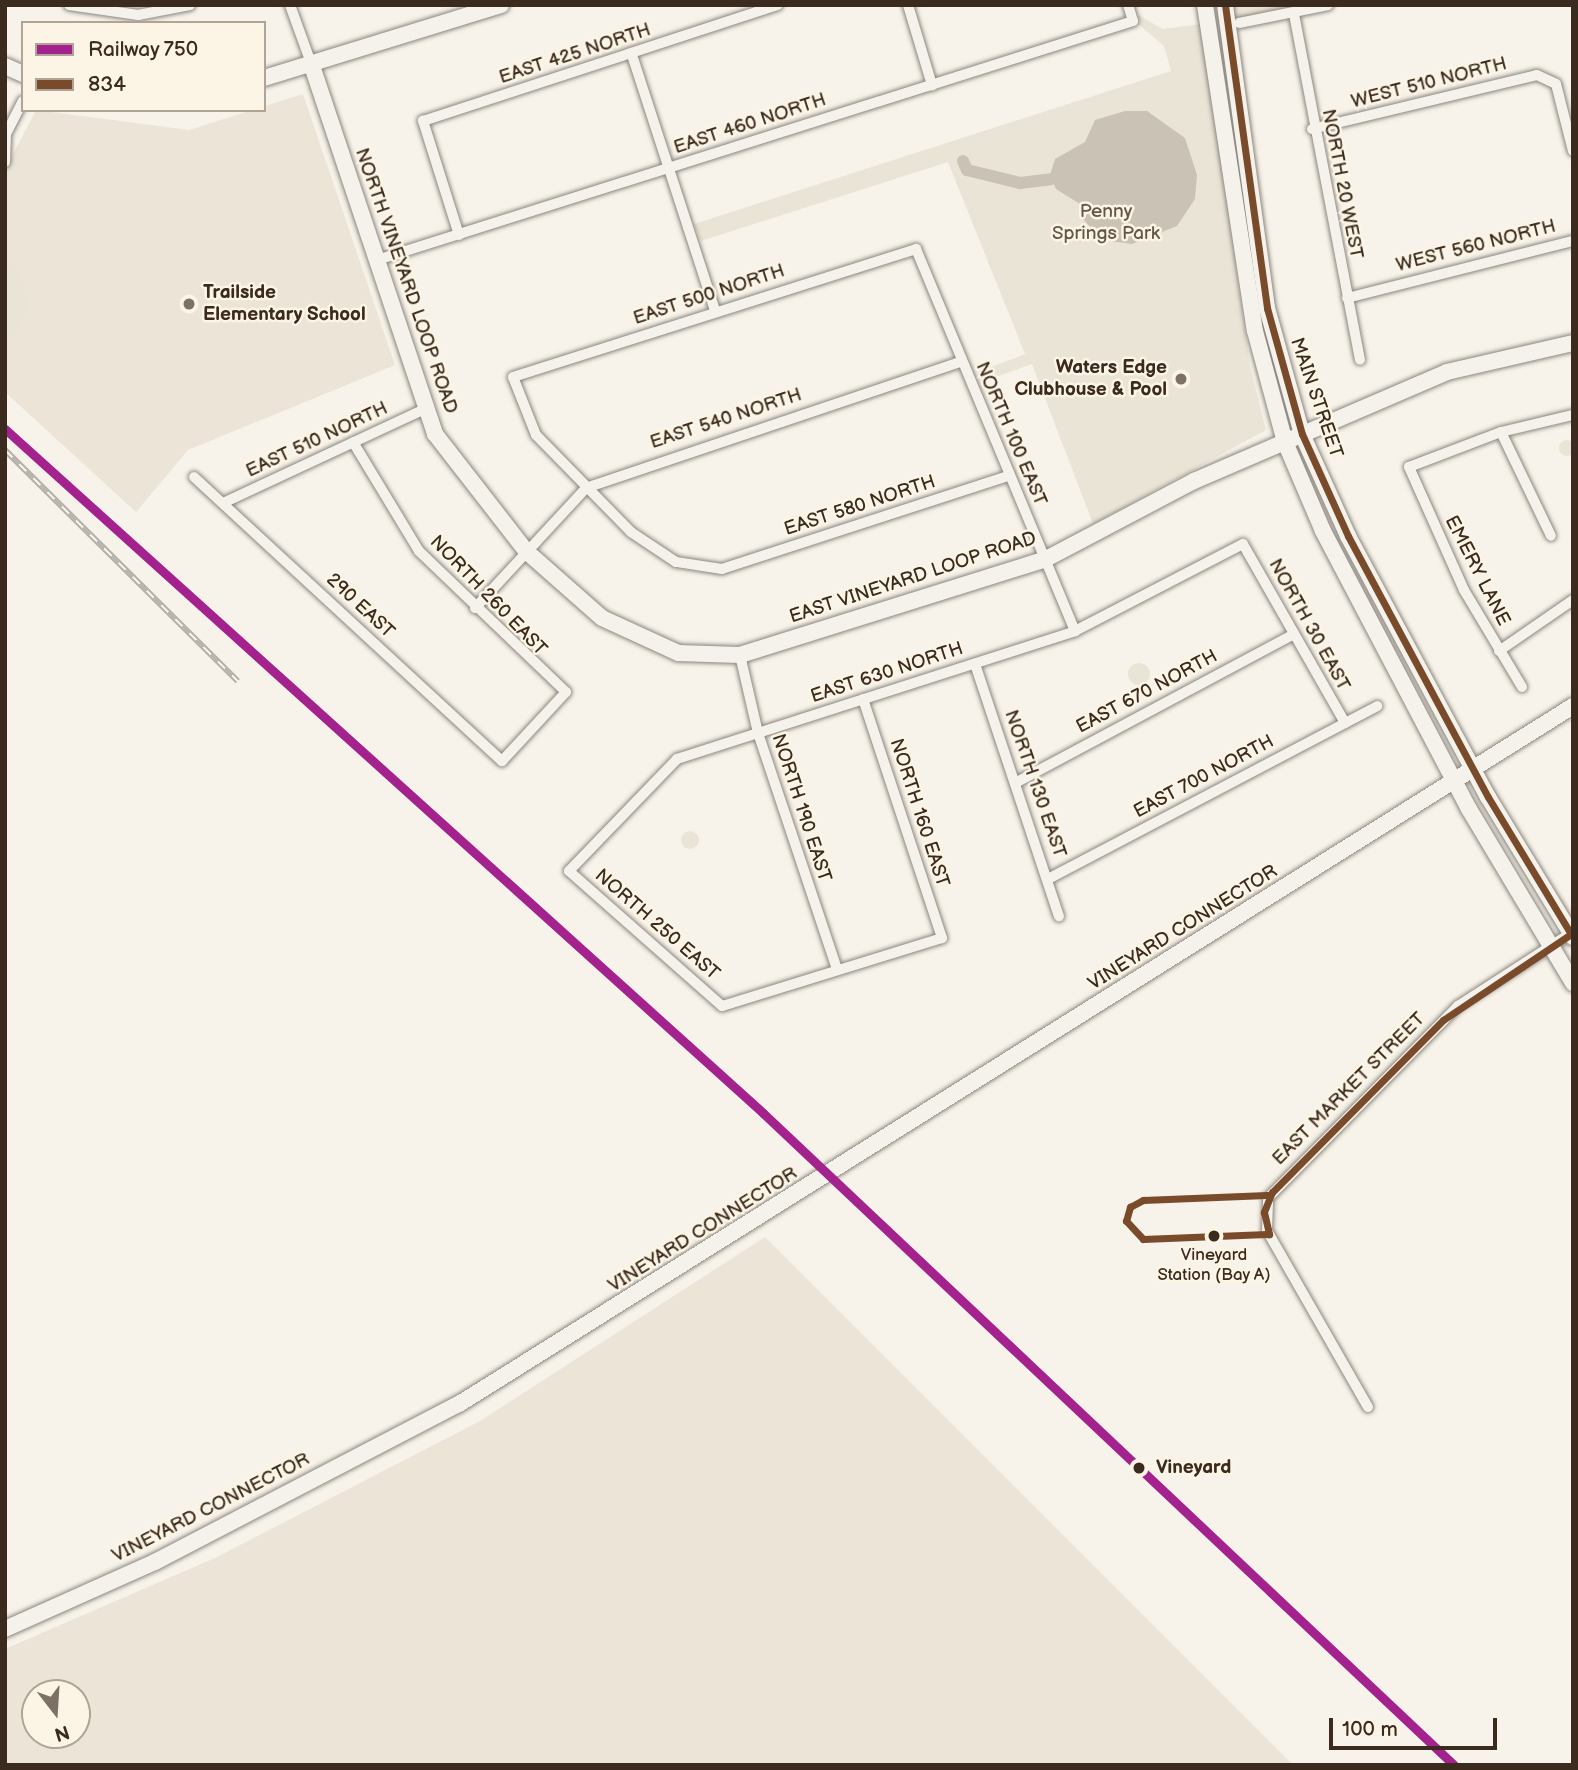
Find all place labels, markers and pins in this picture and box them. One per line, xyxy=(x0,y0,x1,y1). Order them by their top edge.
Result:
place label: Trailside Elementary School xyxy=(203,282,366,326)
marker: Trailside Elementary School xyxy=(181,296,197,312)
place label: Waters Edge Clubhouse & Pool xyxy=(1014,357,1167,401)
marker: Waters Edge Clubhouse & Pool xyxy=(1173,371,1189,387)
marker: Vineyard Station (Bay A) xyxy=(1207,1229,1221,1243)
place label: Vineyard Station (Bay A) xyxy=(1157,1246,1271,1286)
marker: Vineyard xyxy=(1128,1457,1150,1479)
place label: Vineyard xyxy=(1156,1457,1231,1479)

